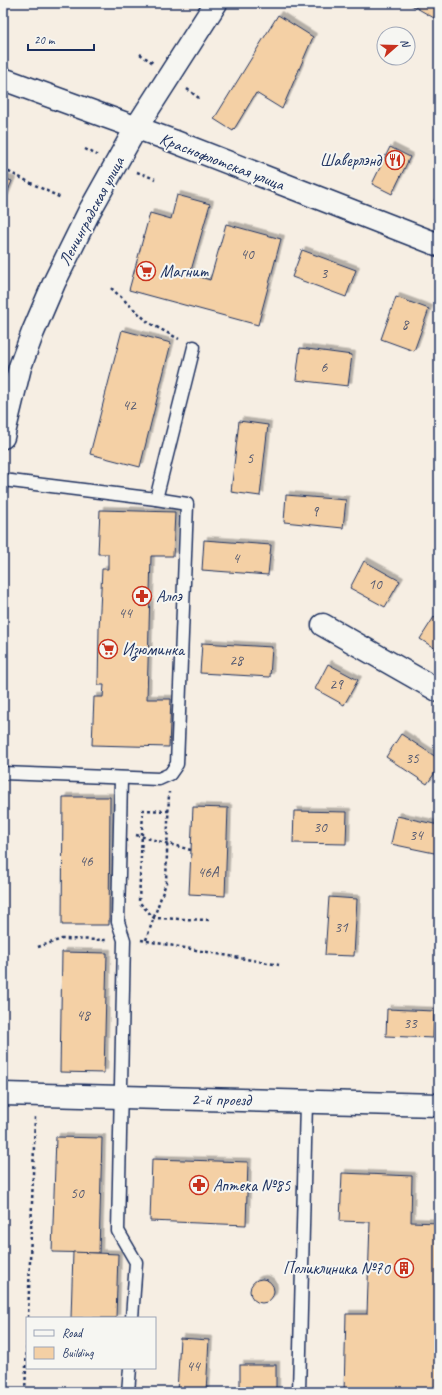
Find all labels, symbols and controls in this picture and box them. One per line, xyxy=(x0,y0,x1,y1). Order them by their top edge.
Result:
scale bar xyxy=(28,26,94,52)
north arrow xyxy=(376,26,416,66)
text: 20 m xyxy=(34,32,56,48)
text: N xyxy=(398,37,414,50)
street label: Краснофлотская улица xyxy=(157,128,288,195)
restaurant icon: Шаверлэнд xyxy=(384,149,406,171)
place label: Шаверлэнд xyxy=(320,150,383,171)
street label: Ленинградская улица xyxy=(54,152,130,269)
house number: 40 xyxy=(240,245,255,264)
supermarket icon: Магнит xyxy=(135,260,157,282)
place label: Магнит xyxy=(160,261,209,282)
house number: 3 xyxy=(321,264,329,283)
house number: 8 xyxy=(402,315,410,334)
house number: 6 xyxy=(321,358,329,377)
house number: 42 xyxy=(122,396,137,415)
house number: 5 xyxy=(247,449,255,468)
house number: 9 xyxy=(312,502,320,521)
house number: 4 xyxy=(233,549,241,568)
house number: 10 xyxy=(368,575,383,594)
pharmacy icon: Алоэ xyxy=(131,585,153,607)
place label: Алоэ xyxy=(156,586,183,607)
house number: 44 xyxy=(118,604,133,623)
supermarket icon: Изюминка xyxy=(97,638,119,660)
place label: Изюминка xyxy=(122,639,186,661)
house number: 28 xyxy=(229,651,244,670)
house number: 29 xyxy=(329,675,344,694)
house number: 35 xyxy=(405,749,420,768)
house number: 30 xyxy=(313,818,328,837)
house number: 34 xyxy=(409,826,424,845)
house number: 46 xyxy=(79,852,94,871)
house number: 46А xyxy=(197,863,220,882)
house number: 31 xyxy=(334,918,349,937)
house number: 48 xyxy=(76,1006,91,1025)
house number: 33 xyxy=(403,1014,418,1033)
street label: 2-й проезд xyxy=(191,1088,253,1111)
pharmacy icon: Аптека №85 xyxy=(188,1174,210,1196)
place label: Аптека №85 xyxy=(213,1175,292,1196)
house number: 50 xyxy=(70,1184,85,1203)
building icon: Поликлиника №70 xyxy=(393,1257,415,1279)
place label: Поликлиника №70 xyxy=(283,1258,391,1279)
legend xyxy=(26,1317,156,1369)
text: Road xyxy=(62,1325,84,1341)
text: Building xyxy=(62,1345,94,1361)
house number: 44 xyxy=(186,1357,201,1376)

